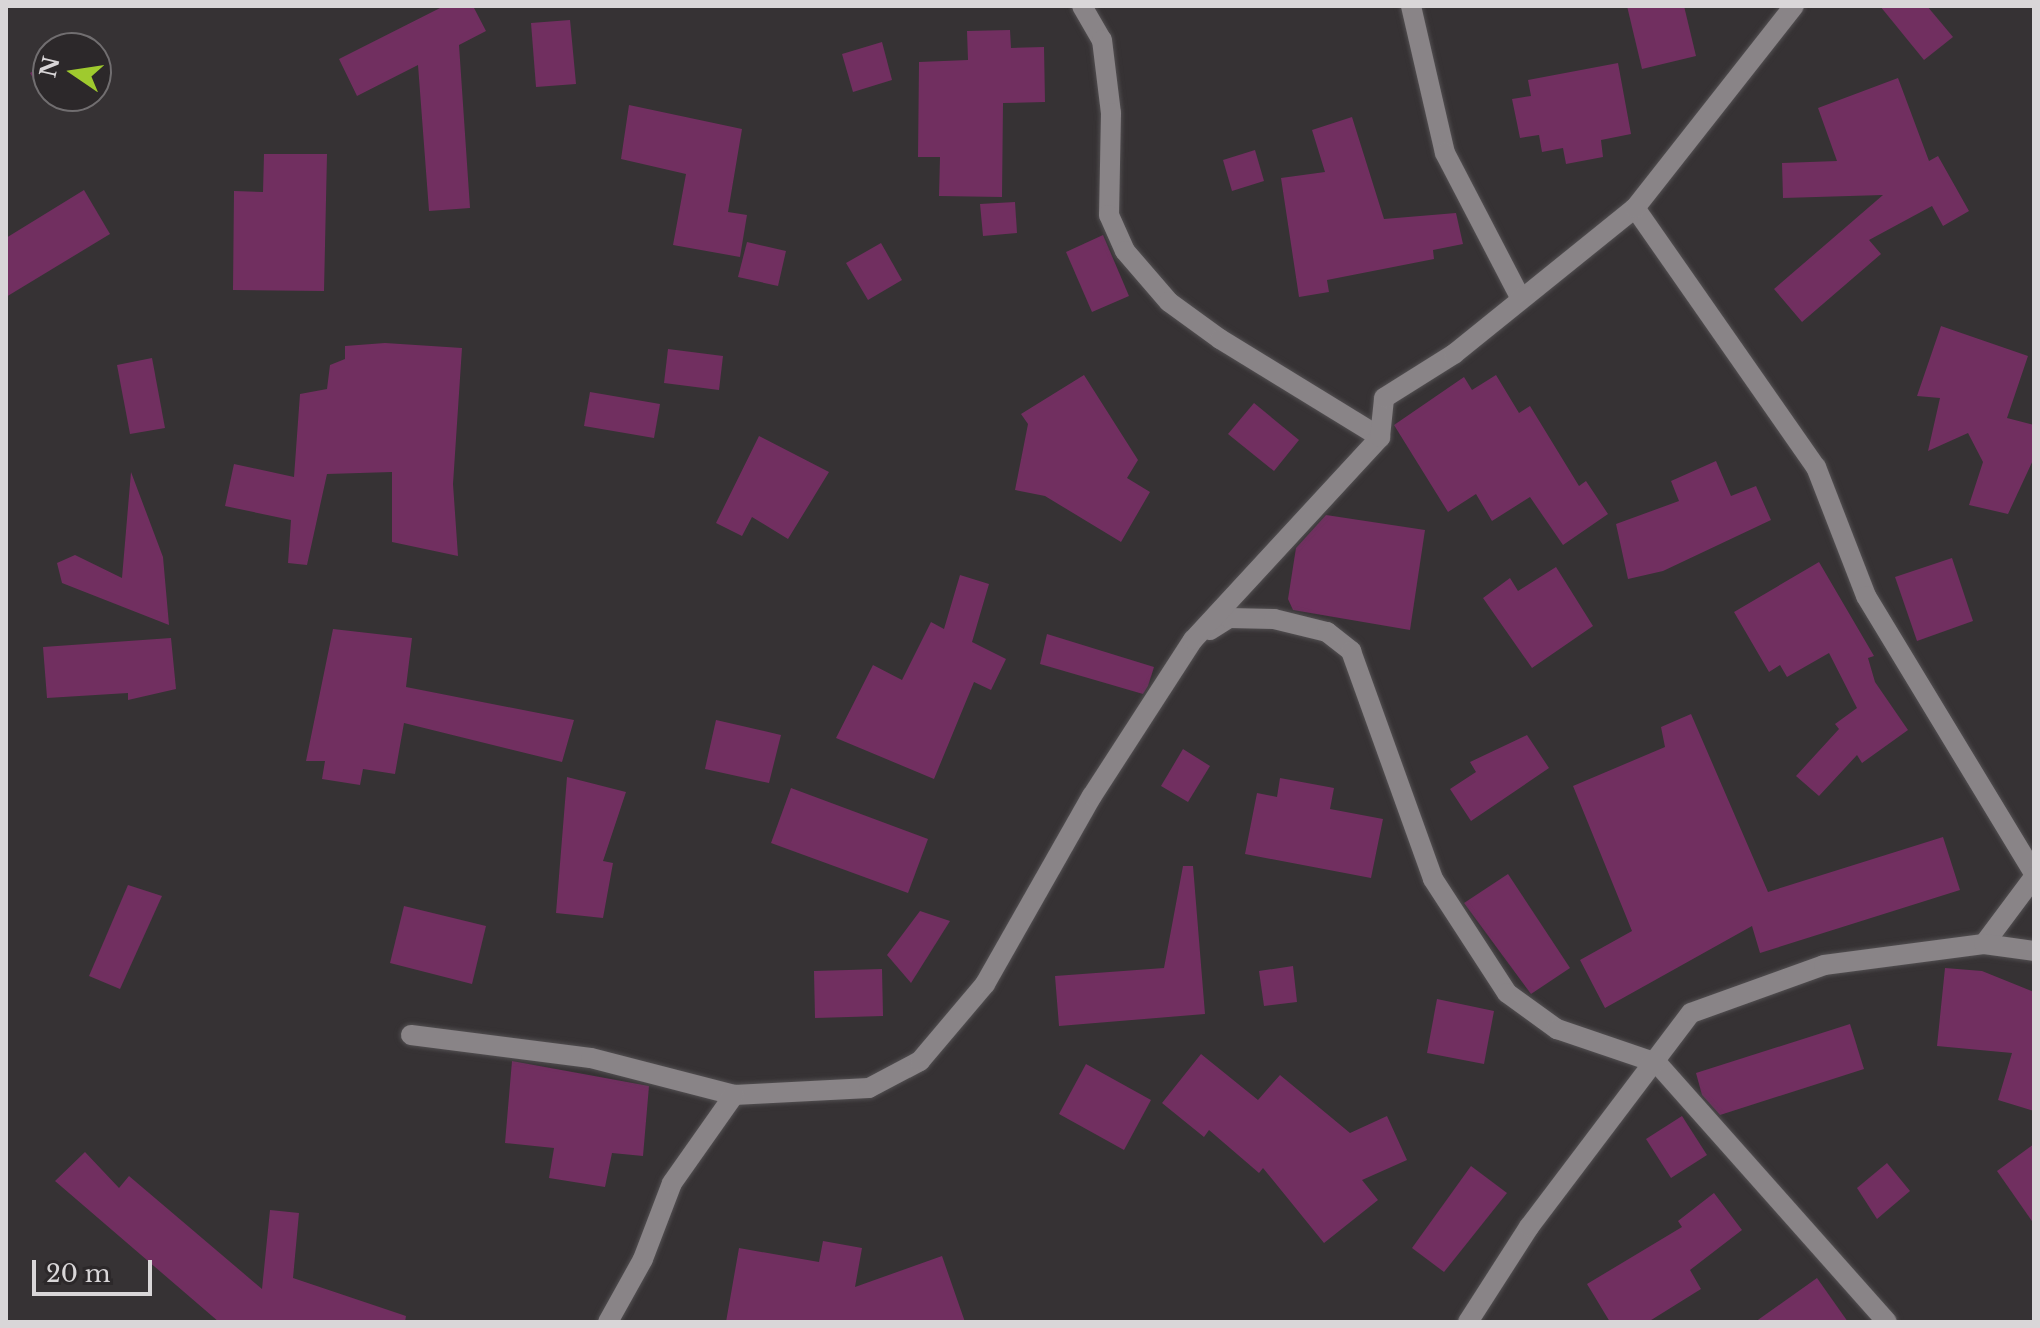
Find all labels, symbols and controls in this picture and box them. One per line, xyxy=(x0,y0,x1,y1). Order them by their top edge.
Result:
north arrow xyxy=(32,32,112,112)
text: N xyxy=(35,54,66,80)
scale bar xyxy=(36,1244,156,1294)
text: 20 m xyxy=(46,1259,111,1288)

